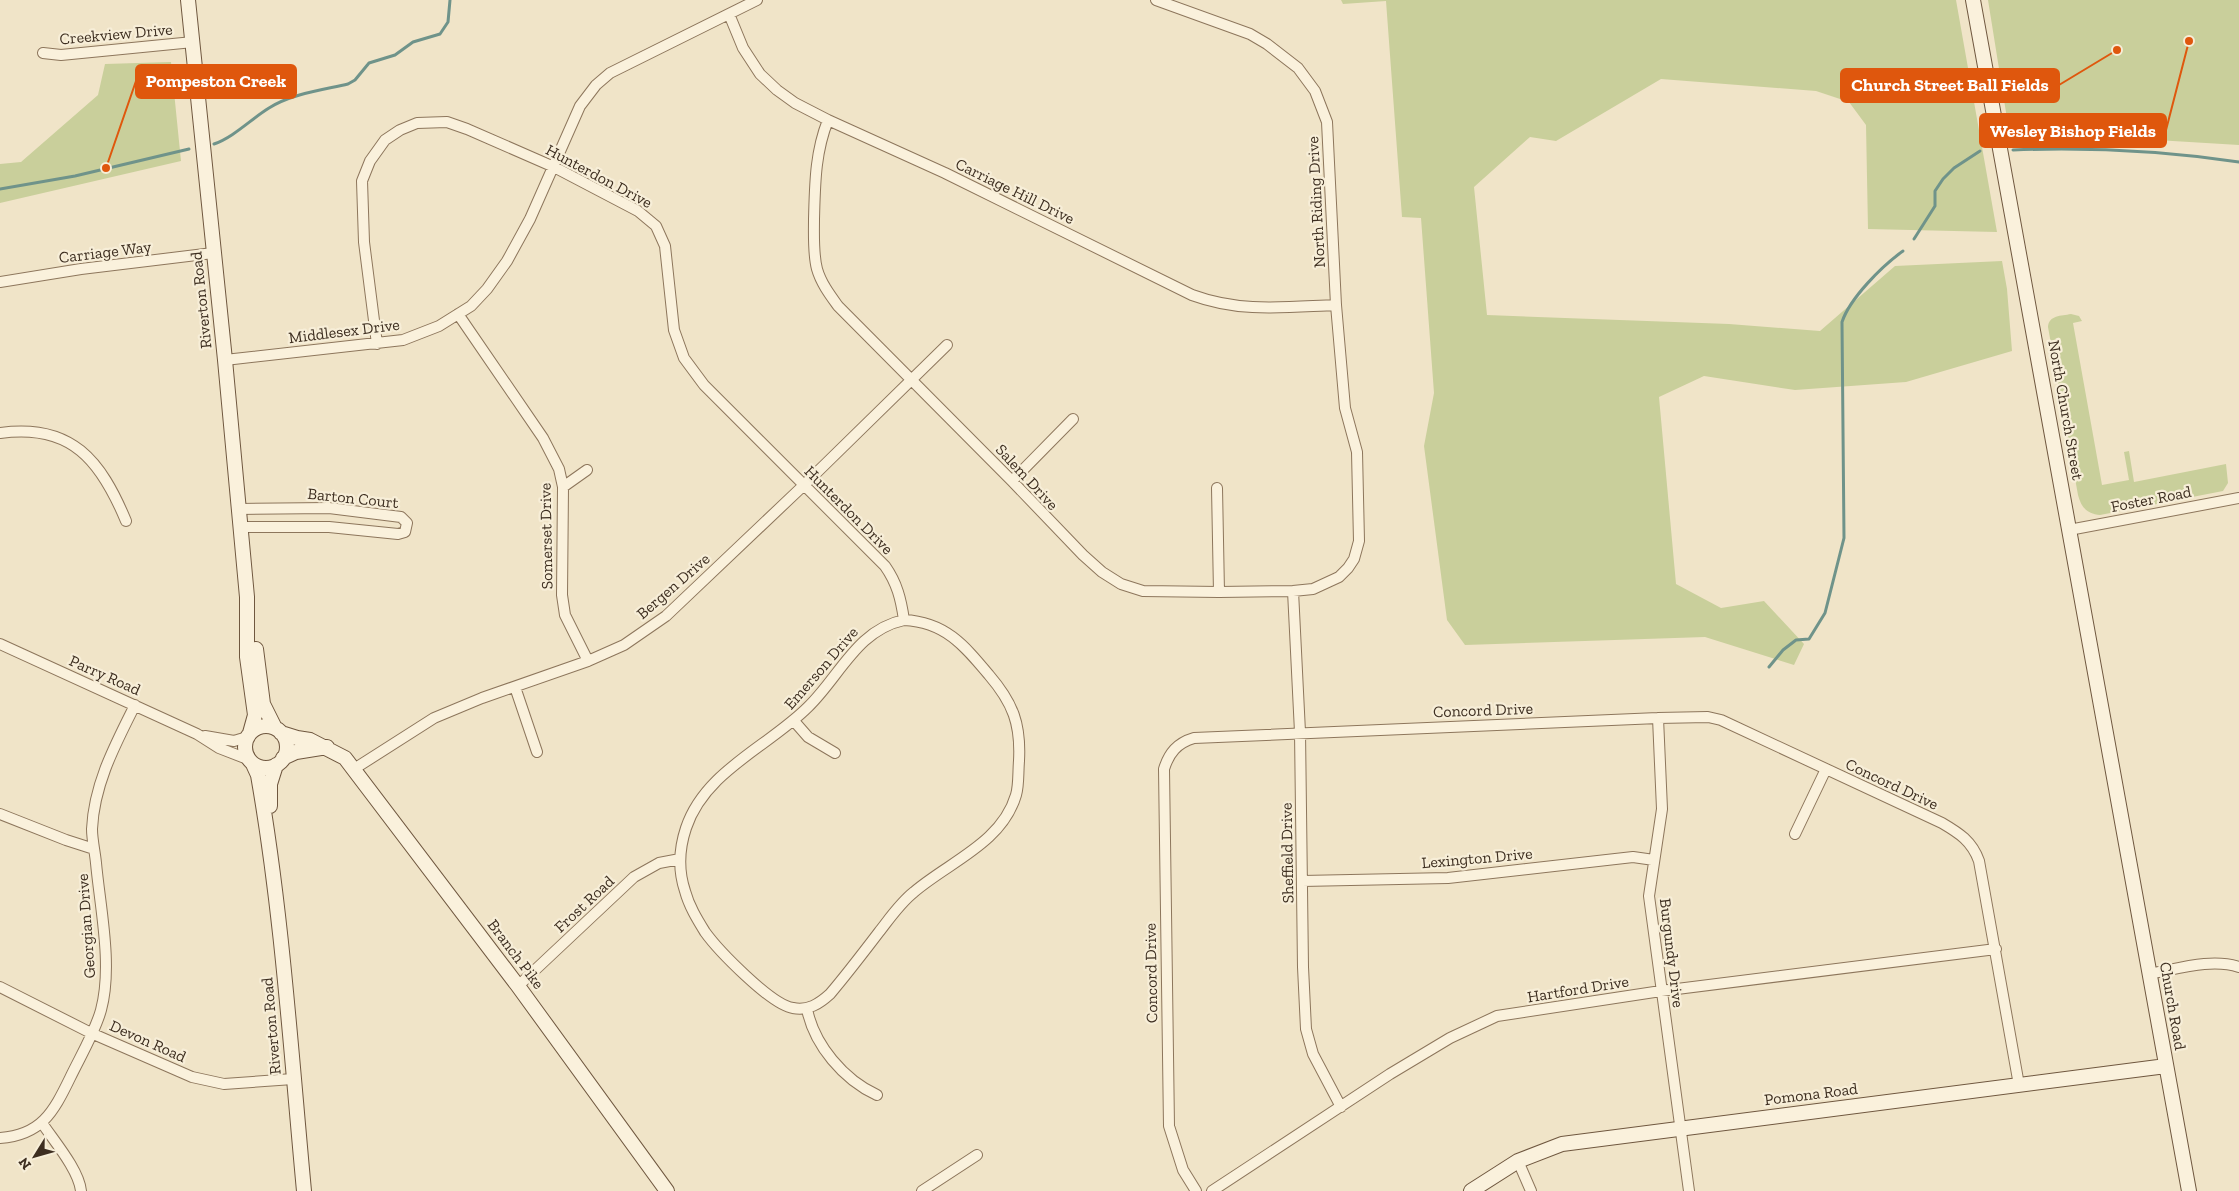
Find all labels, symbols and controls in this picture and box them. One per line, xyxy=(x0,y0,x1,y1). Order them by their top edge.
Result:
street label: Creekview Drive xyxy=(59,20,173,48)
callout: Pompeston Creek xyxy=(136,65,296,98)
callout: Church Street Ball Fields xyxy=(1841,69,2059,102)
text: Pompeston Creek xyxy=(146,70,286,92)
text: Church Street Ball Fields xyxy=(1851,74,2049,96)
callout: Wesley Bishop Fields xyxy=(1980,114,2166,147)
text: Wesley Bishop Fields xyxy=(1990,120,2156,142)
street label: North Riding Drive xyxy=(1303,136,1329,268)
street label: Hunterdon Drive xyxy=(543,140,655,212)
street label: Carriage Hill Drive xyxy=(952,154,1078,228)
street label: Carriage Way xyxy=(58,237,153,267)
street label: Riverton Road xyxy=(186,250,216,350)
street label: Middlesex Drive xyxy=(287,315,401,347)
street label: North Church Street xyxy=(2044,339,2088,481)
street label: Salem Drive xyxy=(992,440,1062,514)
street label: Hunterdon Drive xyxy=(801,462,897,558)
street label: Foster Road xyxy=(2109,482,2193,516)
street label: Somerset Drive xyxy=(536,483,556,589)
street label: Barton Court xyxy=(307,484,399,512)
street label: Bergen Drive xyxy=(633,549,713,623)
street label: Emerson Drive xyxy=(780,623,862,713)
street label: Parry Road xyxy=(66,651,144,699)
street label: Concord Drive xyxy=(1433,699,1533,721)
street label: Concord Drive xyxy=(1843,754,1941,814)
street label: Sheffield Drive xyxy=(1277,802,1297,904)
street label: Lexington Drive xyxy=(1421,844,1533,872)
street label: Frost Road xyxy=(550,871,618,936)
street label: Georgian Drive xyxy=(73,873,99,979)
street label: Burgundy Drive xyxy=(1656,897,1688,1009)
street label: Branch Pike xyxy=(484,915,548,993)
street label: Concord Drive xyxy=(1141,923,1161,1023)
street label: Church Road xyxy=(2156,960,2190,1052)
street label: Hartford Drive xyxy=(1526,972,1630,1006)
street label: Riverton Road xyxy=(257,976,285,1075)
street label: Devon Road xyxy=(107,1016,189,1066)
street label: Pomona Road xyxy=(1763,1079,1859,1109)
north arrow xyxy=(10,1131,60,1181)
text: N xyxy=(15,1154,35,1173)

